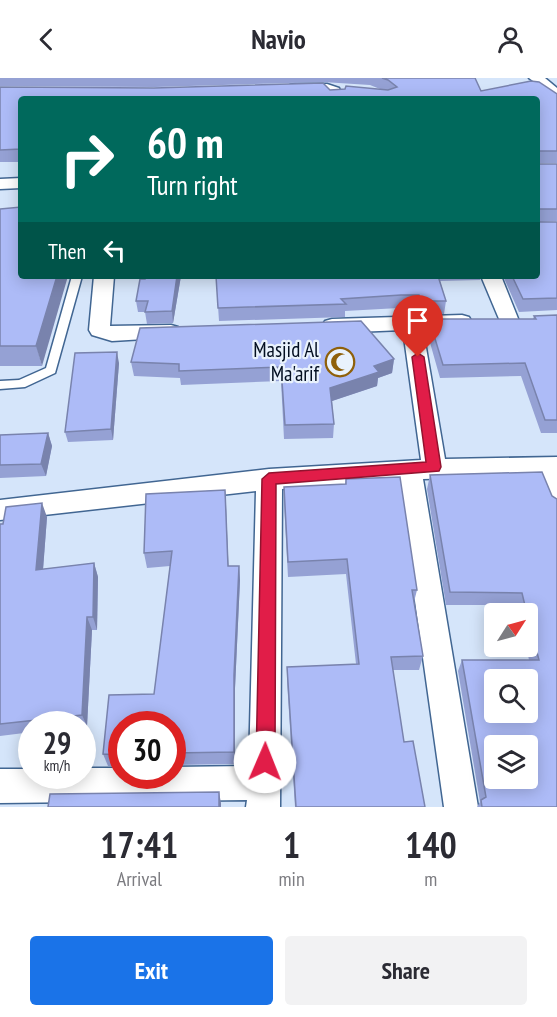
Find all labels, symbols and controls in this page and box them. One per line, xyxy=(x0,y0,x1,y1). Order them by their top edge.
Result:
text: Navio xyxy=(251,22,306,56)
icon: back xyxy=(30,23,63,56)
icon: person xyxy=(494,23,527,56)
text: 60 m xyxy=(147,115,224,170)
icon: right xyxy=(48,120,126,198)
text: Turn right xyxy=(147,168,238,202)
icon: left xyxy=(98,234,131,267)
text: Then xyxy=(48,237,86,265)
pin xyxy=(392,295,443,357)
icon: arrive xyxy=(401,304,434,337)
place label: Masjid Al Ma'arif xyxy=(253,336,320,387)
mosque icon: Masjid Al Ma'arif xyxy=(324,346,356,378)
north arrow xyxy=(484,603,538,657)
map controls xyxy=(484,603,538,789)
button: search xyxy=(484,669,538,723)
speed limit sign: 30 xyxy=(108,711,186,789)
text: 29 xyxy=(43,723,71,762)
position arrow xyxy=(233,730,297,794)
button: layers xyxy=(484,735,538,789)
text: km/h xyxy=(44,756,70,775)
text: 17:41 xyxy=(100,821,178,868)
text: 1 xyxy=(283,821,300,868)
text: 140 xyxy=(405,821,457,868)
text: Arrival xyxy=(117,866,162,892)
text: min xyxy=(279,866,305,892)
text: m xyxy=(424,866,437,892)
button: Exit xyxy=(30,936,273,1005)
button: Share xyxy=(285,936,527,1005)

